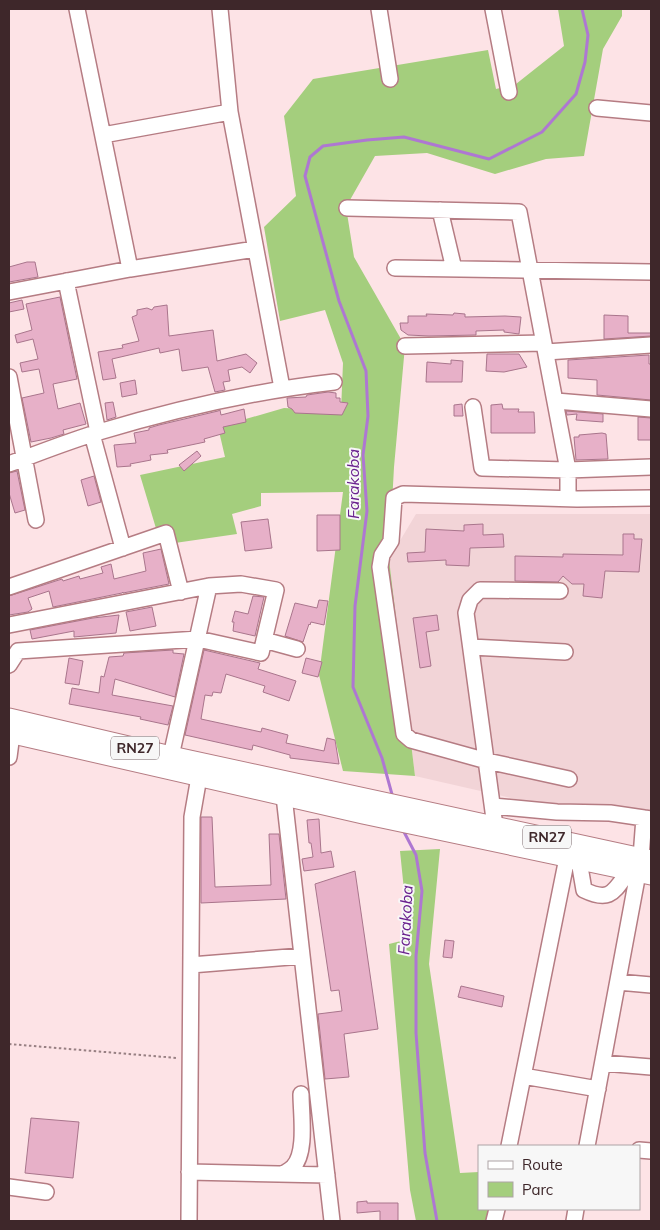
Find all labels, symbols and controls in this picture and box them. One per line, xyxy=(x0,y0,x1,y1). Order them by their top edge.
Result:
water label: Farakoba xyxy=(343,449,363,519)
road number: RN27 xyxy=(111,736,159,760)
road number: RN27 xyxy=(523,826,571,849)
water label: Farakoba xyxy=(393,884,417,955)
legend xyxy=(478,1145,640,1210)
text: Route xyxy=(522,1155,563,1174)
text: Parc xyxy=(522,1180,553,1199)

